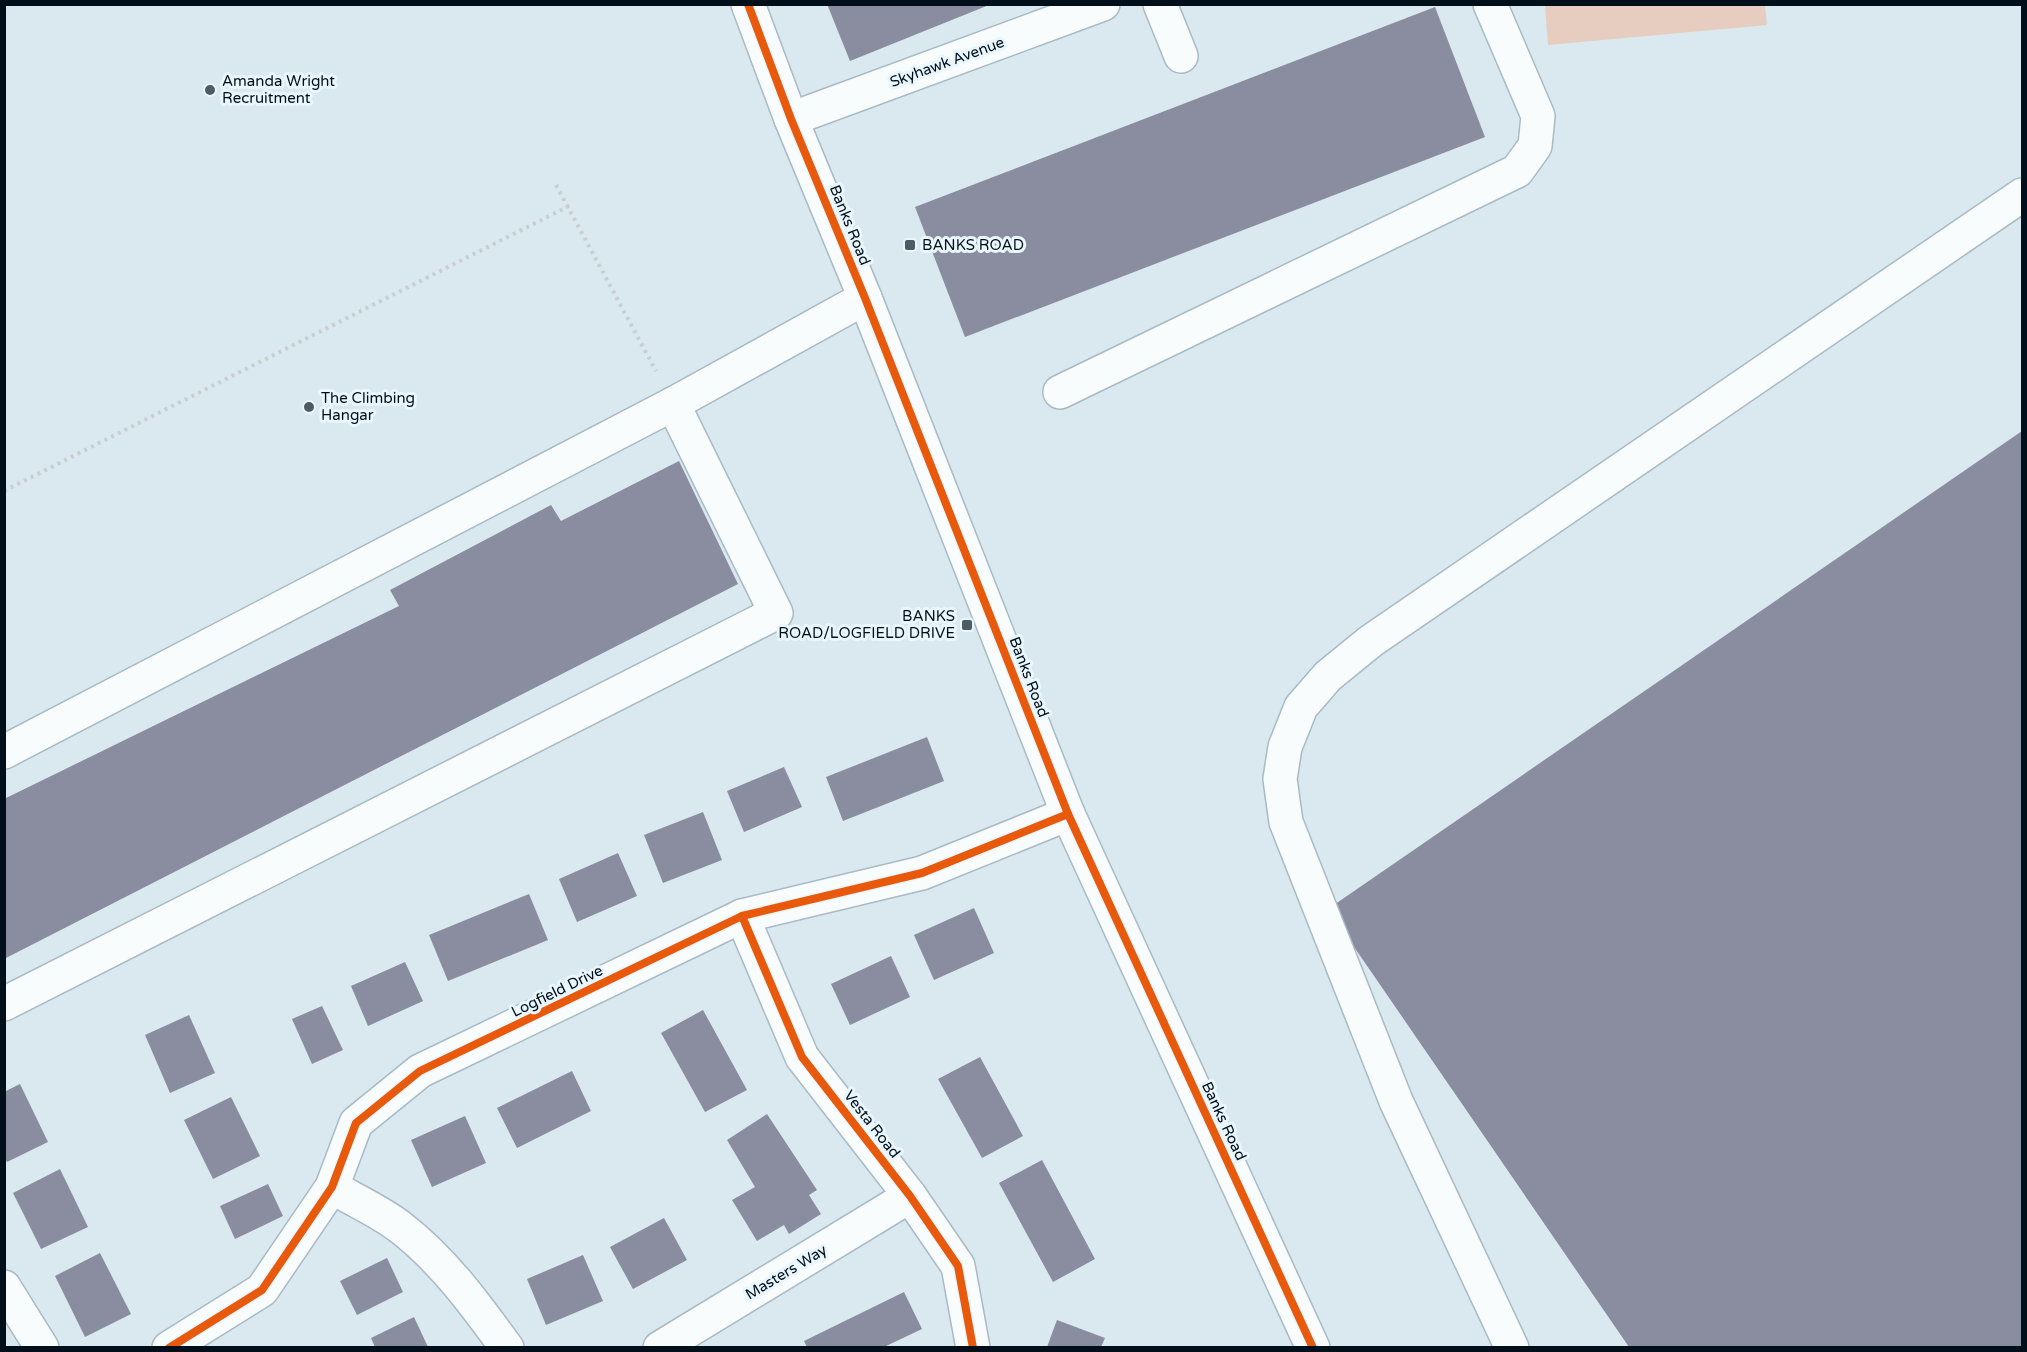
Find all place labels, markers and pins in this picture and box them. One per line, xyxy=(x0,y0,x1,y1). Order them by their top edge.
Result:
place label: Amanda Wright Recruitment xyxy=(222,72,335,107)
marker: Amanda Wright Recruitment xyxy=(203,83,217,97)
place label: BANKS ROAD xyxy=(922,236,1024,254)
marker: BANKS ROAD xyxy=(903,238,917,252)
place label: The Climbing Hangar xyxy=(321,389,415,424)
marker: The Climbing Hangar xyxy=(302,400,316,414)
place label: BANKS ROAD/LOGFIELD DRIVE xyxy=(778,607,955,642)
marker: BANKS ROAD/LOGFIELD DRIVE xyxy=(960,618,974,632)

